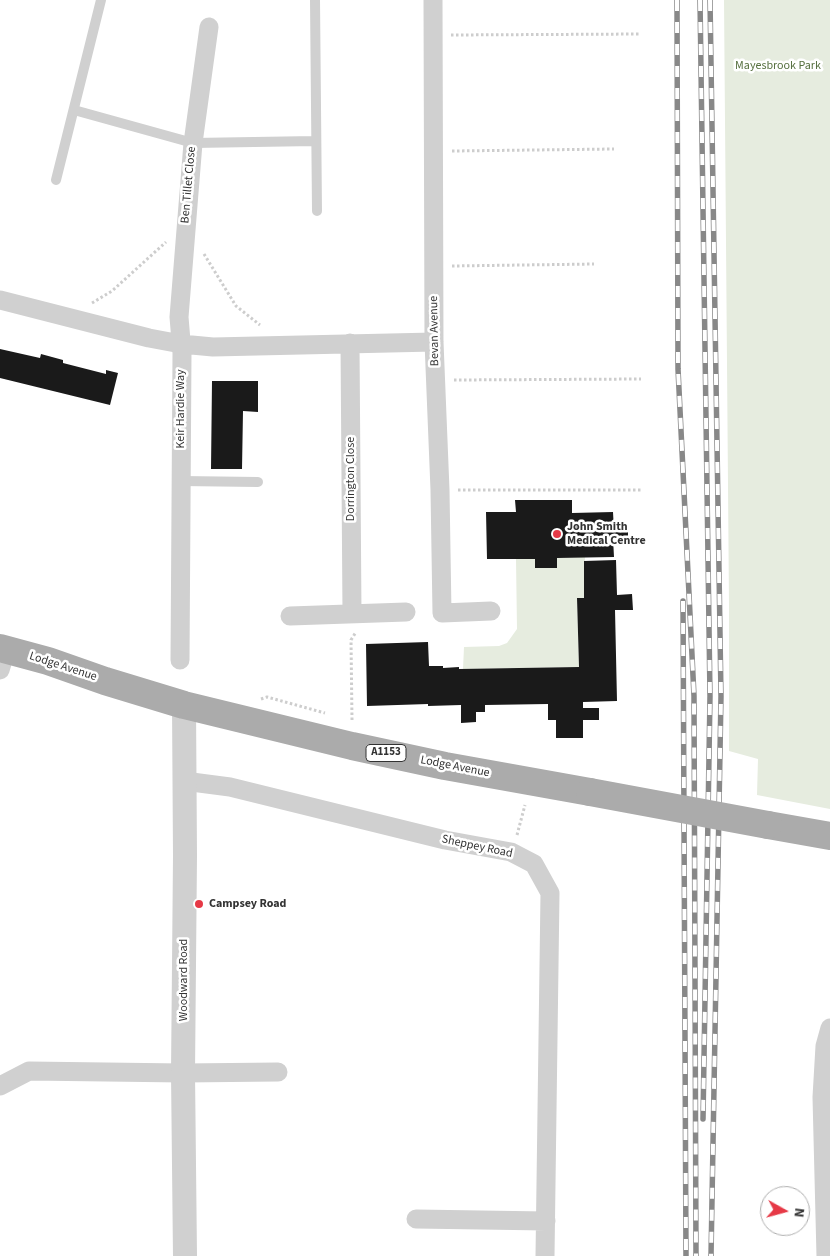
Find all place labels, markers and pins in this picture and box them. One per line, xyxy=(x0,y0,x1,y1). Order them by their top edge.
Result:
place label: John Smith Medical Centre xyxy=(567,520,646,548)
marker: John Smith Medical Centre xyxy=(551,528,563,540)
place label: Campsey Road xyxy=(209,897,286,911)
marker: Campsey Road xyxy=(193,898,205,910)

